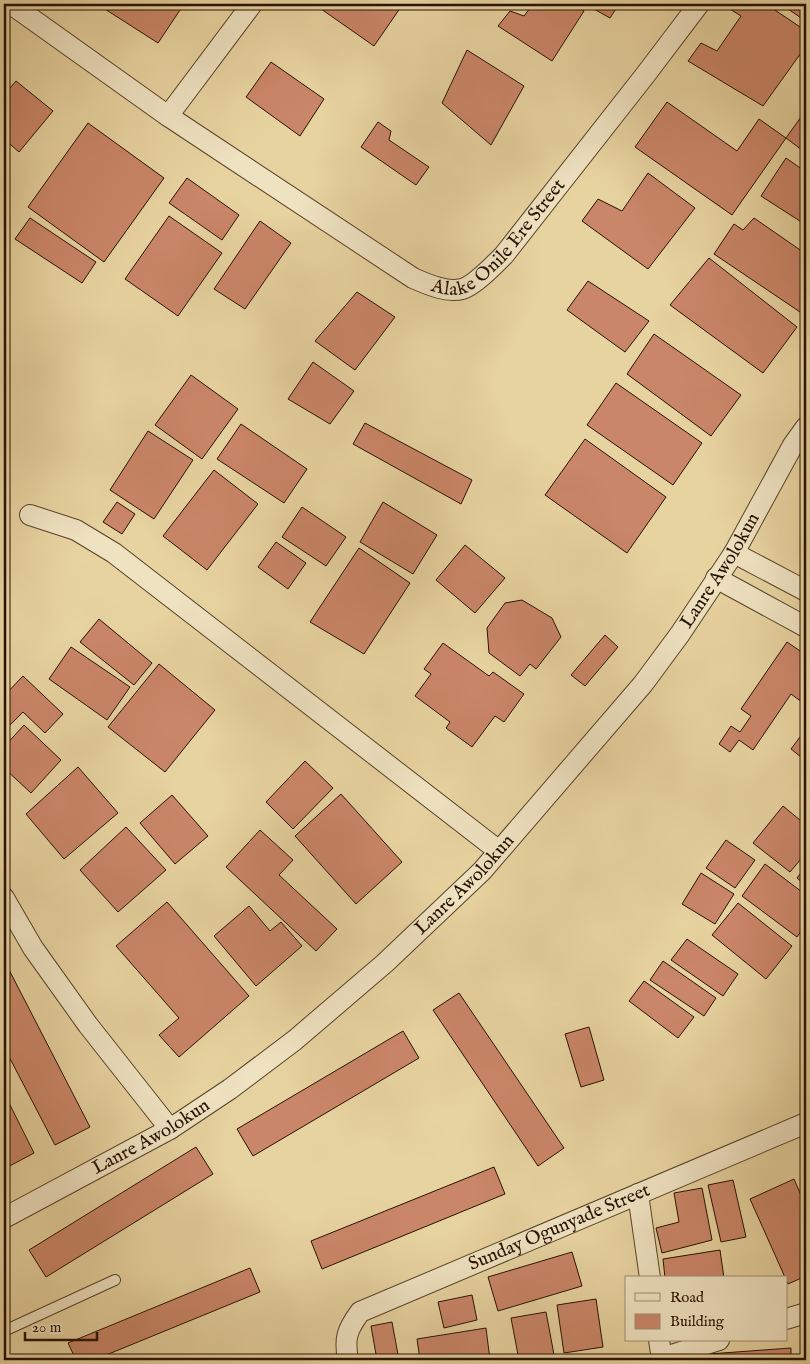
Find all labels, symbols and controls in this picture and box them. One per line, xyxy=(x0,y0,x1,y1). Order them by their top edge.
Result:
street label: Alake Onile Ere Street xyxy=(427,174,571,302)
street label: Lanre Awolokun xyxy=(675,509,765,633)
street label: Lanre Awolokun xyxy=(410,830,520,940)
street label: Lanre Awolokun xyxy=(88,1094,215,1180)
street label: Sunday Ogunyade Street xyxy=(465,1178,654,1277)
legend xyxy=(625,1276,788,1342)
text: Road xyxy=(670,1288,705,1307)
scale bar xyxy=(25,1309,98,1341)
text: Building xyxy=(670,1312,725,1331)
text: 20 m xyxy=(32,1318,62,1337)

